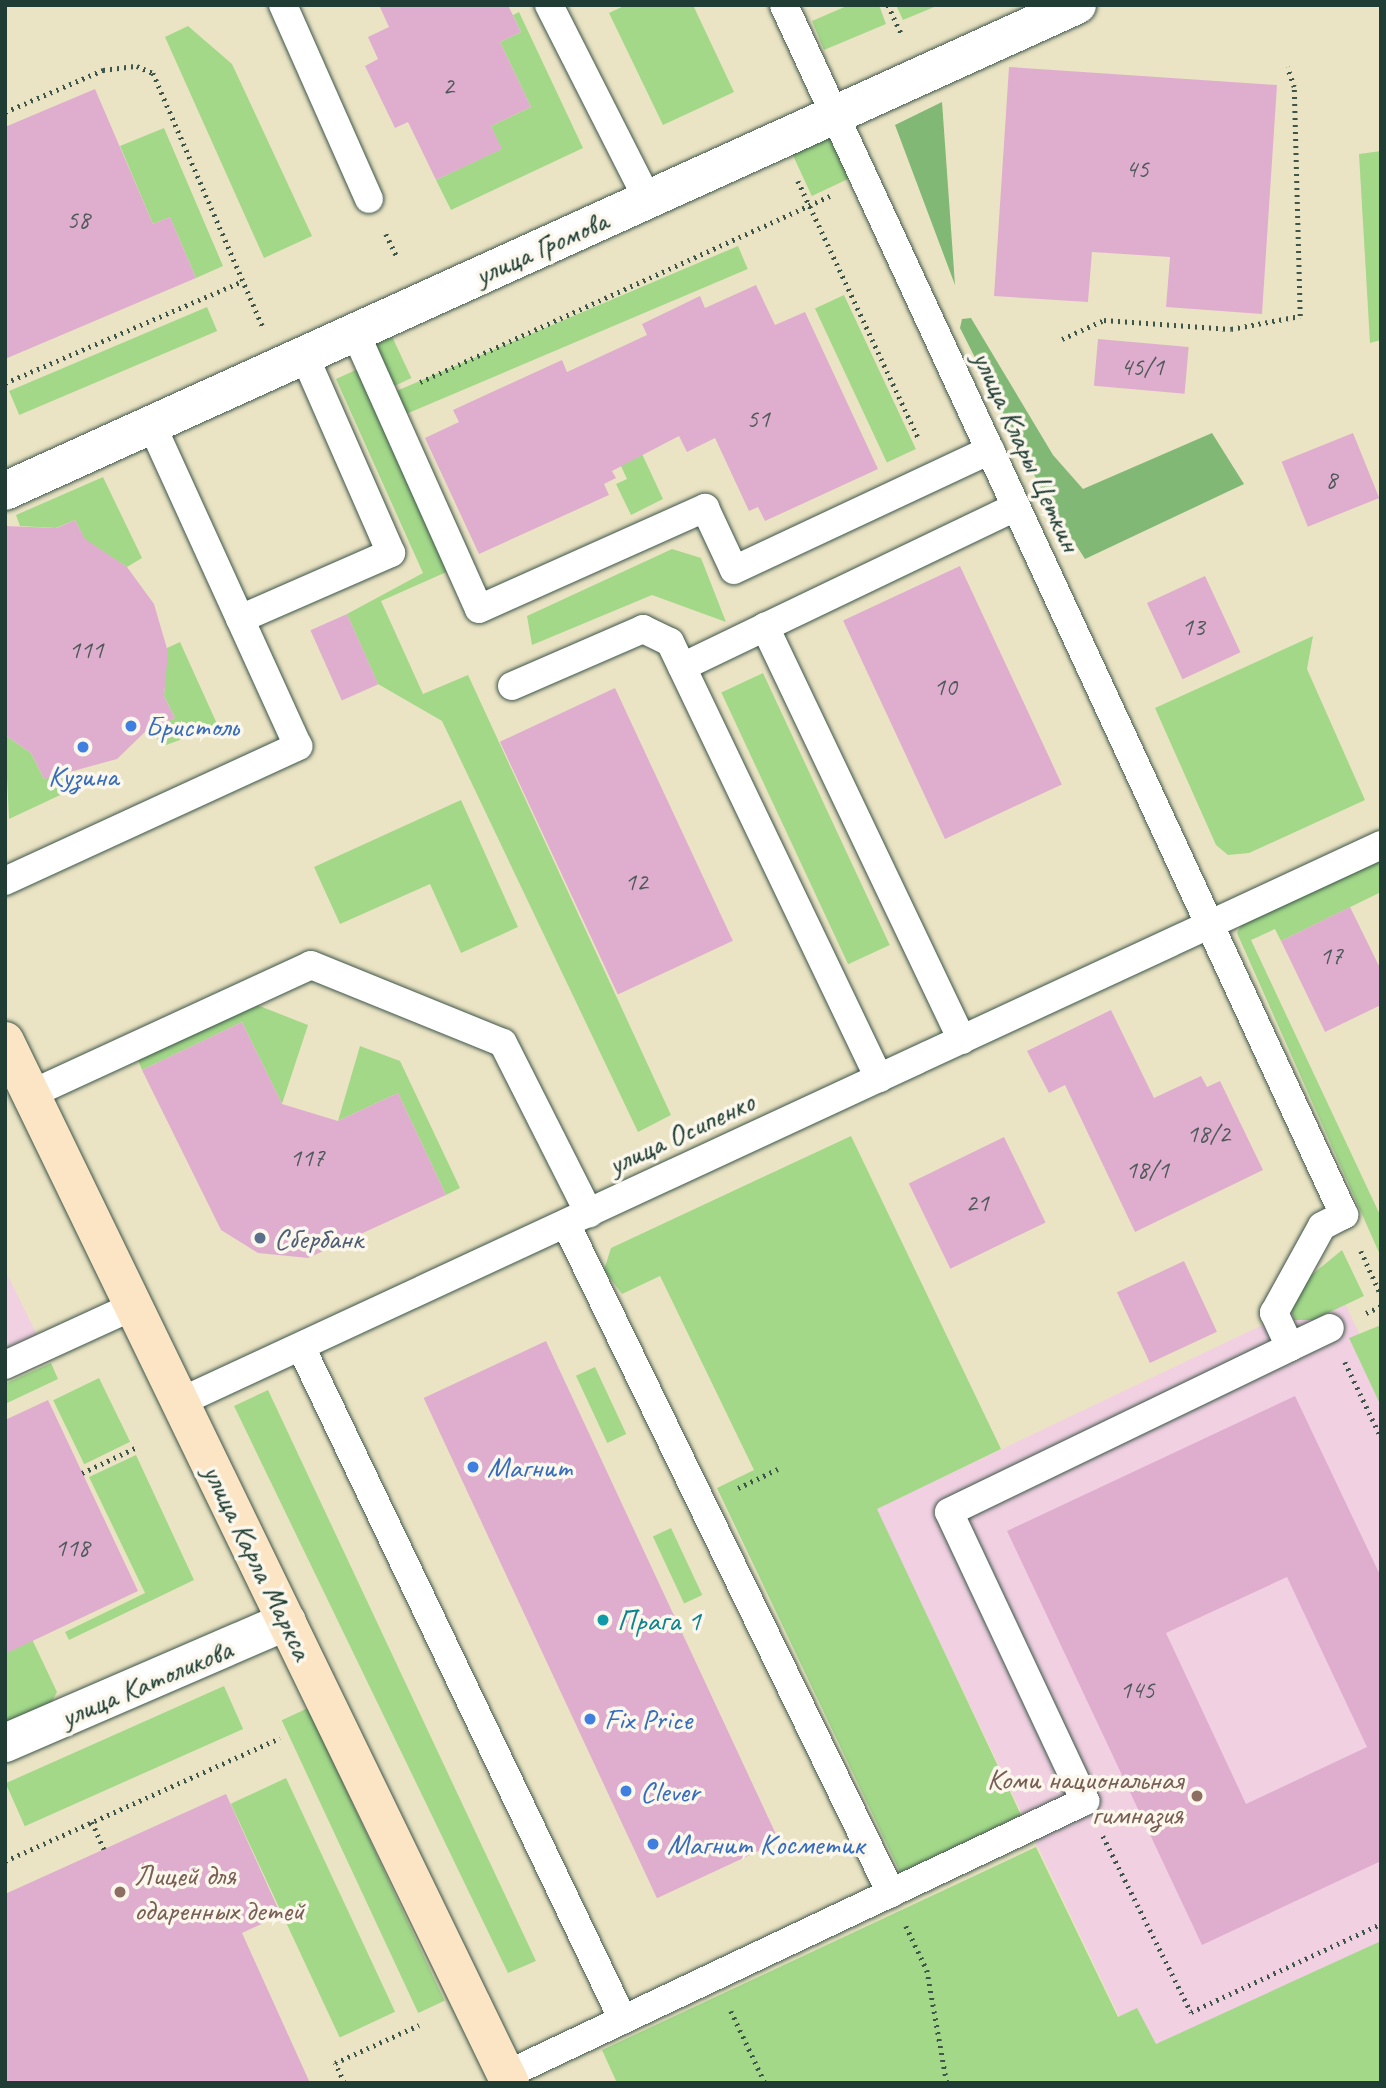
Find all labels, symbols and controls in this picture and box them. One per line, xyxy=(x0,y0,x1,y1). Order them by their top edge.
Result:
house number: 2 xyxy=(442,70,454,102)
house number: 45 xyxy=(1125,153,1149,185)
street label: улица Громова xyxy=(468,202,614,294)
house number: 58 xyxy=(66,204,90,236)
street label: улица Клары Цеткин xyxy=(964,344,1090,558)
house number: 45/1 xyxy=(1120,351,1164,383)
house number: 51 xyxy=(746,403,770,435)
house number: 8 xyxy=(1325,464,1337,496)
house number: 13 xyxy=(1181,611,1205,643)
house number: 111 xyxy=(68,634,104,666)
house number: 10 xyxy=(933,671,957,703)
place label: Бристоль xyxy=(145,708,238,744)
marker: Бристоль xyxy=(123,718,139,734)
marker: Кузина xyxy=(75,739,91,755)
place label: Кузина xyxy=(48,758,118,794)
house number: 12 xyxy=(624,866,648,898)
house number: 17 xyxy=(1319,940,1343,972)
street label: улица Осипенко xyxy=(602,1083,760,1183)
house number: 18/2 xyxy=(1186,1118,1230,1150)
house number: 117 xyxy=(289,1142,325,1174)
house number: 18/1 xyxy=(1125,1154,1169,1186)
house number: 21 xyxy=(965,1187,989,1219)
place label: Сбербанк xyxy=(274,1220,363,1256)
marker: Сбербанк xyxy=(252,1230,268,1246)
place label: Магнит xyxy=(487,1449,572,1485)
street label: улица Карла Маркса xyxy=(196,1459,320,1665)
marker: Магнит xyxy=(465,1459,481,1475)
house number: 118 xyxy=(54,1532,90,1564)
place label: Прага 1 xyxy=(617,1602,701,1638)
marker: Прага 1 xyxy=(595,1612,611,1628)
street label: улица Католикова xyxy=(56,1631,236,1735)
house number: 145 xyxy=(1119,1674,1155,1706)
place label: Fix Price xyxy=(604,1701,692,1737)
marker: Fix Price xyxy=(582,1711,598,1727)
place label: Коми национальная гимназия xyxy=(982,1761,1183,1831)
place label: Clever xyxy=(640,1773,700,1809)
marker: Clever xyxy=(618,1783,634,1799)
marker: Коми национальная гимназия xyxy=(1189,1788,1205,1804)
place label: Магнит Косметик xyxy=(667,1826,860,1862)
marker: Магнит Косметик xyxy=(645,1836,661,1852)
place label: Лицей для одаренных детей xyxy=(134,1857,307,1927)
marker: Лицей для одаренных детей xyxy=(112,1884,128,1900)

